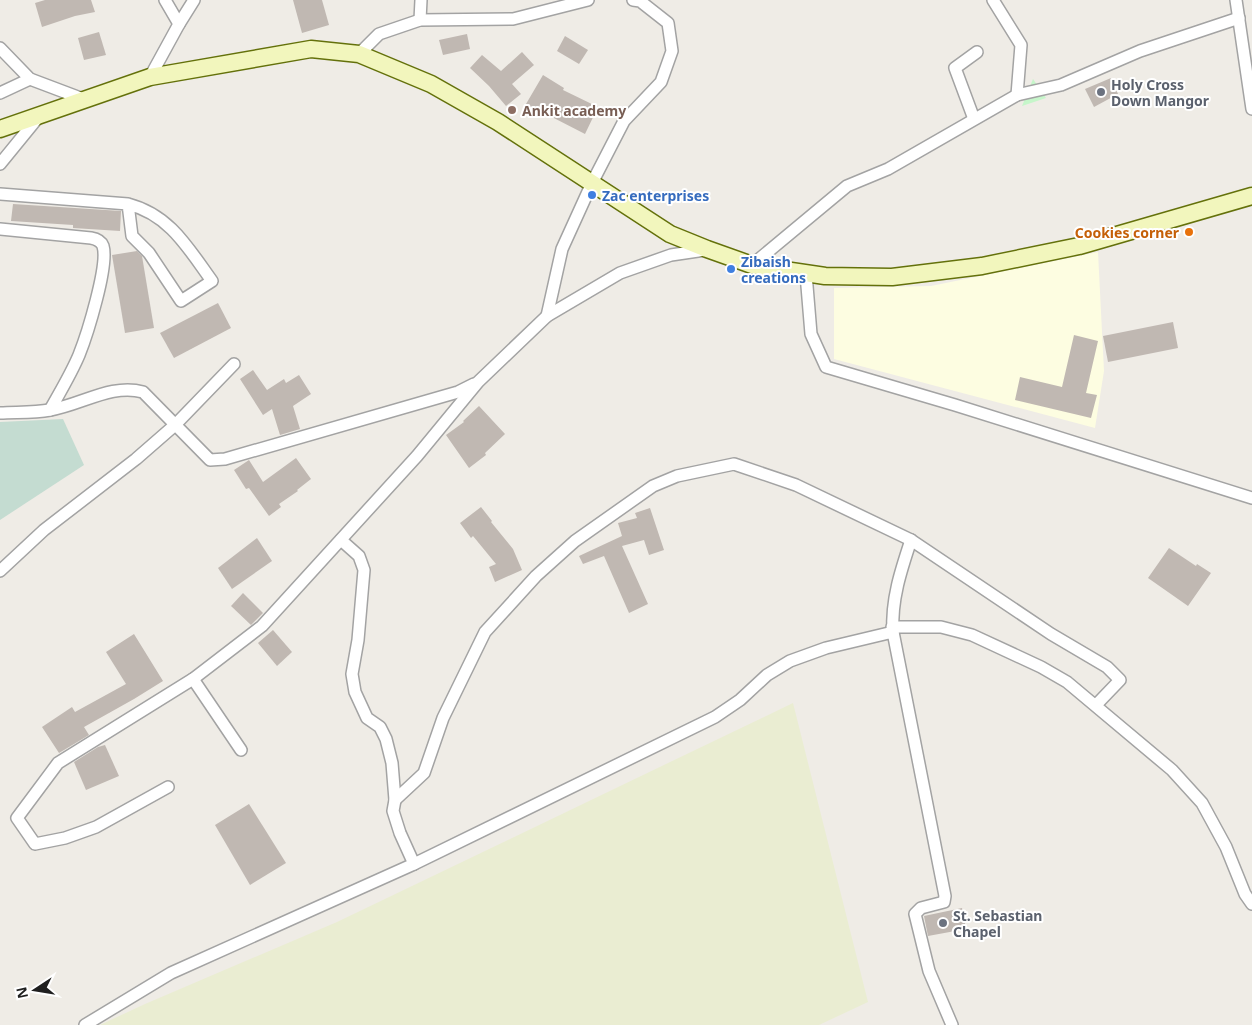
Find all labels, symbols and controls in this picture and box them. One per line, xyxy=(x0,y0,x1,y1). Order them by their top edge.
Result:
place label: Holy Cross Down Mangor xyxy=(1111,75,1210,110)
marker: Holy Cross Down Mangor xyxy=(1095,86,1107,98)
place label: Ankit academy xyxy=(522,101,626,120)
marker: Ankit academy xyxy=(506,104,518,116)
place label: Zac enterprises xyxy=(602,186,709,205)
marker: Zac enterprises xyxy=(586,189,598,201)
place label: Cookies corner xyxy=(1075,223,1180,242)
marker: Cookies corner xyxy=(1183,226,1195,238)
place label: Zibaish creations xyxy=(741,252,806,287)
marker: Zibaish creations xyxy=(725,263,737,275)
place label: St. Sebastian Chapel xyxy=(953,906,1042,941)
marker: St. Sebastian Chapel xyxy=(937,917,949,929)
north arrow xyxy=(10,965,60,1015)
text: N xyxy=(11,985,32,1000)

